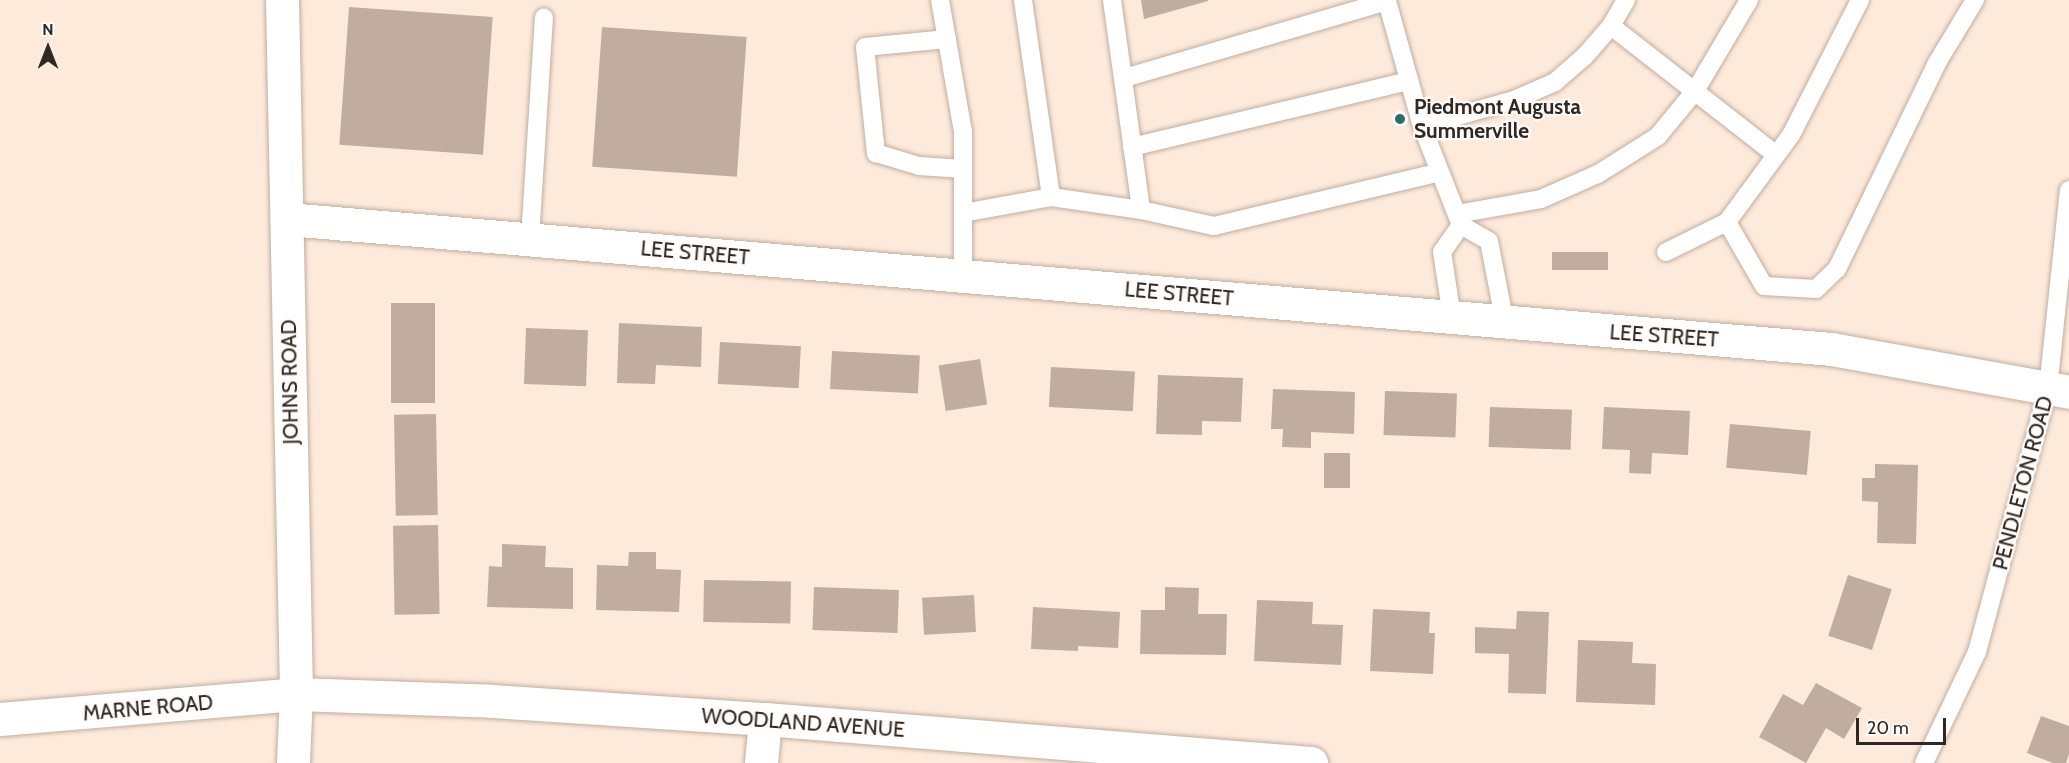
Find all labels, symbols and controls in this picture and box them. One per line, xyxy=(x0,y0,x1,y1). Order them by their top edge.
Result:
north arrow xyxy=(18,18,78,78)
text: N xyxy=(42,20,54,39)
place label: Piedmont Augusta Summerville xyxy=(1414,94,1581,144)
marker: Piedmont Augusta Summerville xyxy=(1391,110,1409,128)
street label: LEE STREET xyxy=(640,236,750,270)
street label: LEE STREET xyxy=(1124,277,1234,311)
street label: JOHNS ROAD xyxy=(276,319,304,445)
street label: LEE STREET xyxy=(1609,320,1719,352)
street label: PENDLETON ROAD xyxy=(1988,393,2058,573)
street label: MARNE ROAD xyxy=(82,690,214,726)
street label: WOODLAND AVENUE xyxy=(701,703,905,743)
scale bar xyxy=(1859,706,1949,744)
text: 20 m xyxy=(1867,717,1909,739)

